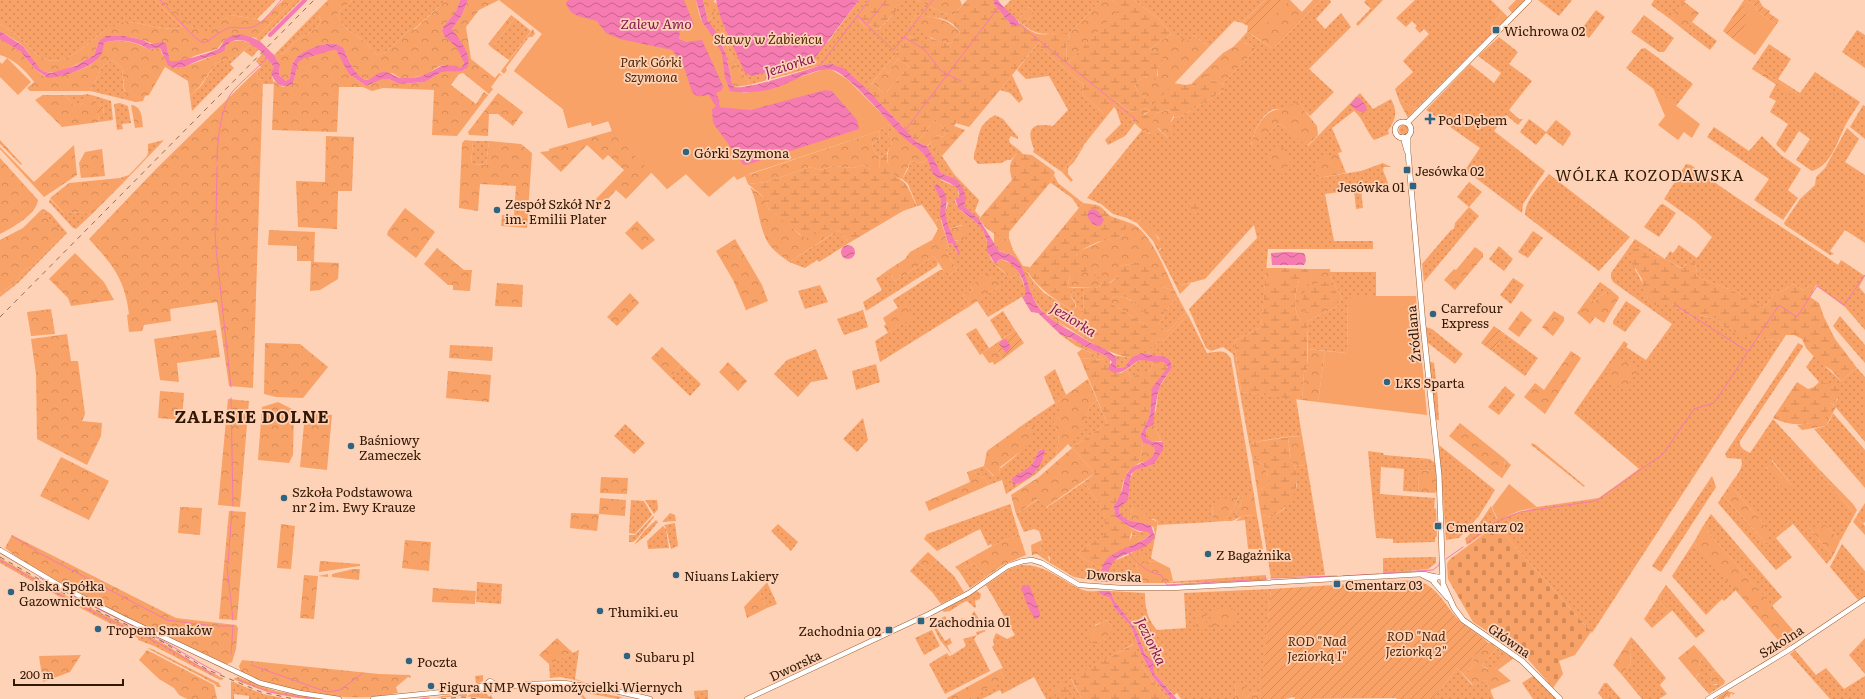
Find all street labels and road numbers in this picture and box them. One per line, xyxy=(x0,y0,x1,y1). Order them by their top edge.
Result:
street label: Źródlana xyxy=(1401,305,1425,363)
street label: Dworska xyxy=(1086,564,1142,586)
street label: Główna xyxy=(1485,618,1535,662)
street label: Szkolna xyxy=(1755,620,1807,662)
street label: Dworska xyxy=(766,645,824,685)

